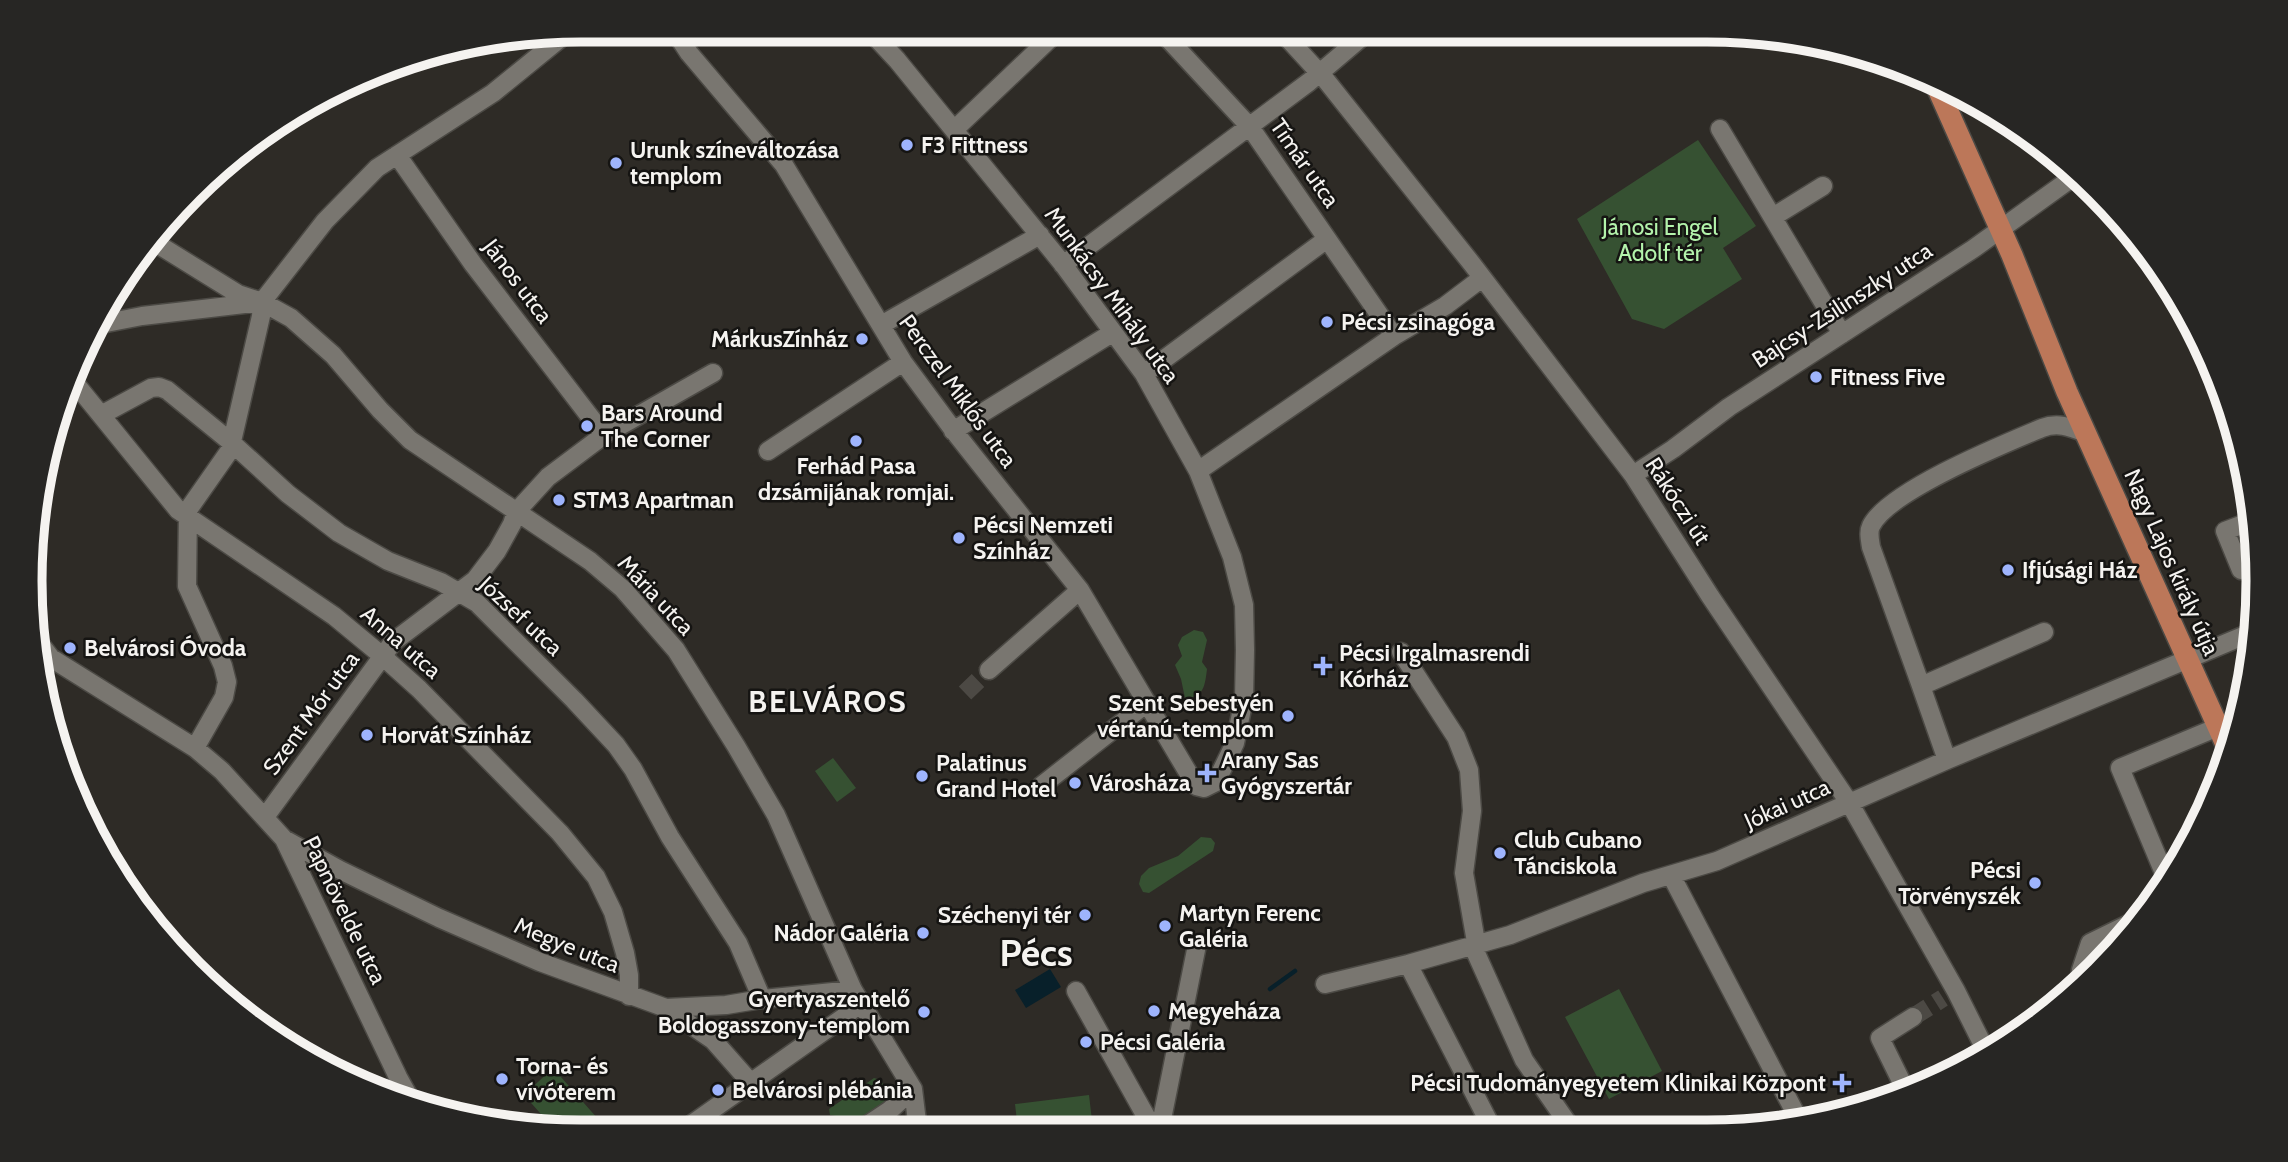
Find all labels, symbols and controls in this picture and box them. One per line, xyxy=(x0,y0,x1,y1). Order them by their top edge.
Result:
street label: Tímár utca xyxy=(1264,113,1346,213)
place label: F3 Fittness xyxy=(921,131,1028,159)
place label: Urunk színeváltozása templom xyxy=(630,136,840,190)
marker: F3 Fittness xyxy=(899,137,915,153)
marker: Urunk színeváltozása templom xyxy=(608,155,624,171)
street label: Munkácsy Mihály utca xyxy=(1039,201,1185,389)
park label: Jánosi Engel Adolf tér xyxy=(1601,213,1718,267)
street label: János utca xyxy=(477,233,559,329)
street label: Bajcsy-Zsilinszky utca xyxy=(1747,236,1937,374)
place label: Pécsi zsinagóga xyxy=(1341,308,1495,336)
street label: Perczel Miklós utca xyxy=(893,309,1023,473)
marker: Pécsi zsinagóga xyxy=(1319,314,1335,330)
place label: MárkusZínház xyxy=(711,325,848,353)
marker: MárkusZínház xyxy=(854,331,870,347)
place label: Fitness Five xyxy=(1830,363,1945,391)
marker: Fitness Five xyxy=(1808,369,1824,385)
place label: Bars Around The Corner xyxy=(601,399,723,453)
marker: Bars Around The Corner xyxy=(579,418,595,434)
marker: Ferhád Pasa dzsámijának romjai. xyxy=(848,433,864,449)
place label: Ferhád Pasa dzsámijának romjai. xyxy=(758,452,954,506)
street label: Rákóczi út xyxy=(1639,452,1717,550)
street label: Nagy Lajos király útja xyxy=(2118,464,2226,660)
place label: STM3 Apartman xyxy=(573,486,734,514)
marker: STM3 Apartman xyxy=(551,492,567,508)
place label: Pécsi Nemzeti Színház xyxy=(973,511,1113,565)
marker: Pécsi Nemzeti Színház xyxy=(951,530,967,546)
street label: Mária utca xyxy=(612,549,700,641)
place label: Ifjúsági Ház xyxy=(2022,556,2137,584)
marker: Ifjúsági Ház xyxy=(2000,562,2016,578)
street label: József utca xyxy=(473,570,569,662)
street label: Anna utca xyxy=(355,600,447,684)
place label: Belvárosi Óvoda xyxy=(84,634,247,662)
place label: Pécsi Irgalmasrendi Kórház xyxy=(1339,639,1530,693)
marker: Belvárosi Óvoda xyxy=(62,640,78,656)
street label: Szent Mór utca xyxy=(257,646,365,780)
marker: Pécsi Irgalmasrendi Kórház xyxy=(1313,656,1333,676)
district label: BELVÁROS xyxy=(748,683,908,720)
place label: Szent Sebestyén vértanú-templom xyxy=(1097,689,1274,743)
marker: Szent Sebestyén vértanú-templom xyxy=(1280,708,1296,724)
place label: Horvát Színház xyxy=(381,721,531,749)
marker: Horvát Színház xyxy=(359,727,375,743)
place label: Arany Sas Gyógyszertár xyxy=(1221,746,1352,800)
place label: Palatinus Grand Hotel xyxy=(936,749,1056,803)
marker: Arany Sas Gyógyszertár xyxy=(1199,765,1215,781)
marker: Palatinus Grand Hotel xyxy=(914,768,930,784)
place label: Városháza xyxy=(1089,769,1191,797)
street label: Jókai utca xyxy=(1739,773,1834,836)
marker: Városháza xyxy=(1067,775,1083,791)
place label: Club Cubano Tánciskola xyxy=(1514,826,1642,880)
street label: Papnövelde utca xyxy=(297,831,393,989)
marker: Club Cubano Tánciskola xyxy=(1492,845,1508,861)
place label: Pécsi Törvényszék xyxy=(1898,856,2022,910)
marker: Pécsi Törvényszék xyxy=(2027,875,2043,891)
place label: Martyn Ferenc Galéria xyxy=(1179,899,1321,953)
place label: Széchenyi tér xyxy=(938,901,1071,929)
marker: Széchenyi tér xyxy=(1077,907,1093,923)
street label: Megye utca xyxy=(510,911,624,979)
marker: Martyn Ferenc Galéria xyxy=(1157,918,1173,934)
place label: Nádor Galéria xyxy=(773,919,910,947)
marker: Nádor Galéria xyxy=(915,925,931,941)
district label: Pécs xyxy=(999,930,1073,975)
place label: Gyertyaszentelő Boldogasszony-templom xyxy=(658,985,910,1039)
place label: Megyeháza xyxy=(1168,997,1281,1025)
marker: Megyeháza xyxy=(1146,1003,1162,1019)
marker: Gyertyaszentelő Boldogasszony-templom xyxy=(916,1004,932,1020)
place label: Pécsi Galéria xyxy=(1100,1028,1226,1056)
marker: Pécsi Galéria xyxy=(1078,1034,1094,1050)
place label: Torna- és vívóterem xyxy=(516,1052,616,1106)
place label: Pécsi Tudományegyetem Klinikai Központ xyxy=(1410,1069,1826,1097)
marker: Torna- és vívóterem xyxy=(494,1071,510,1087)
marker: Pécsi Tudományegyetem Klinikai Központ xyxy=(1832,1073,1852,1093)
place label: Belvárosi plébánia xyxy=(732,1076,914,1104)
marker: Belvárosi plébánia xyxy=(710,1082,726,1098)

